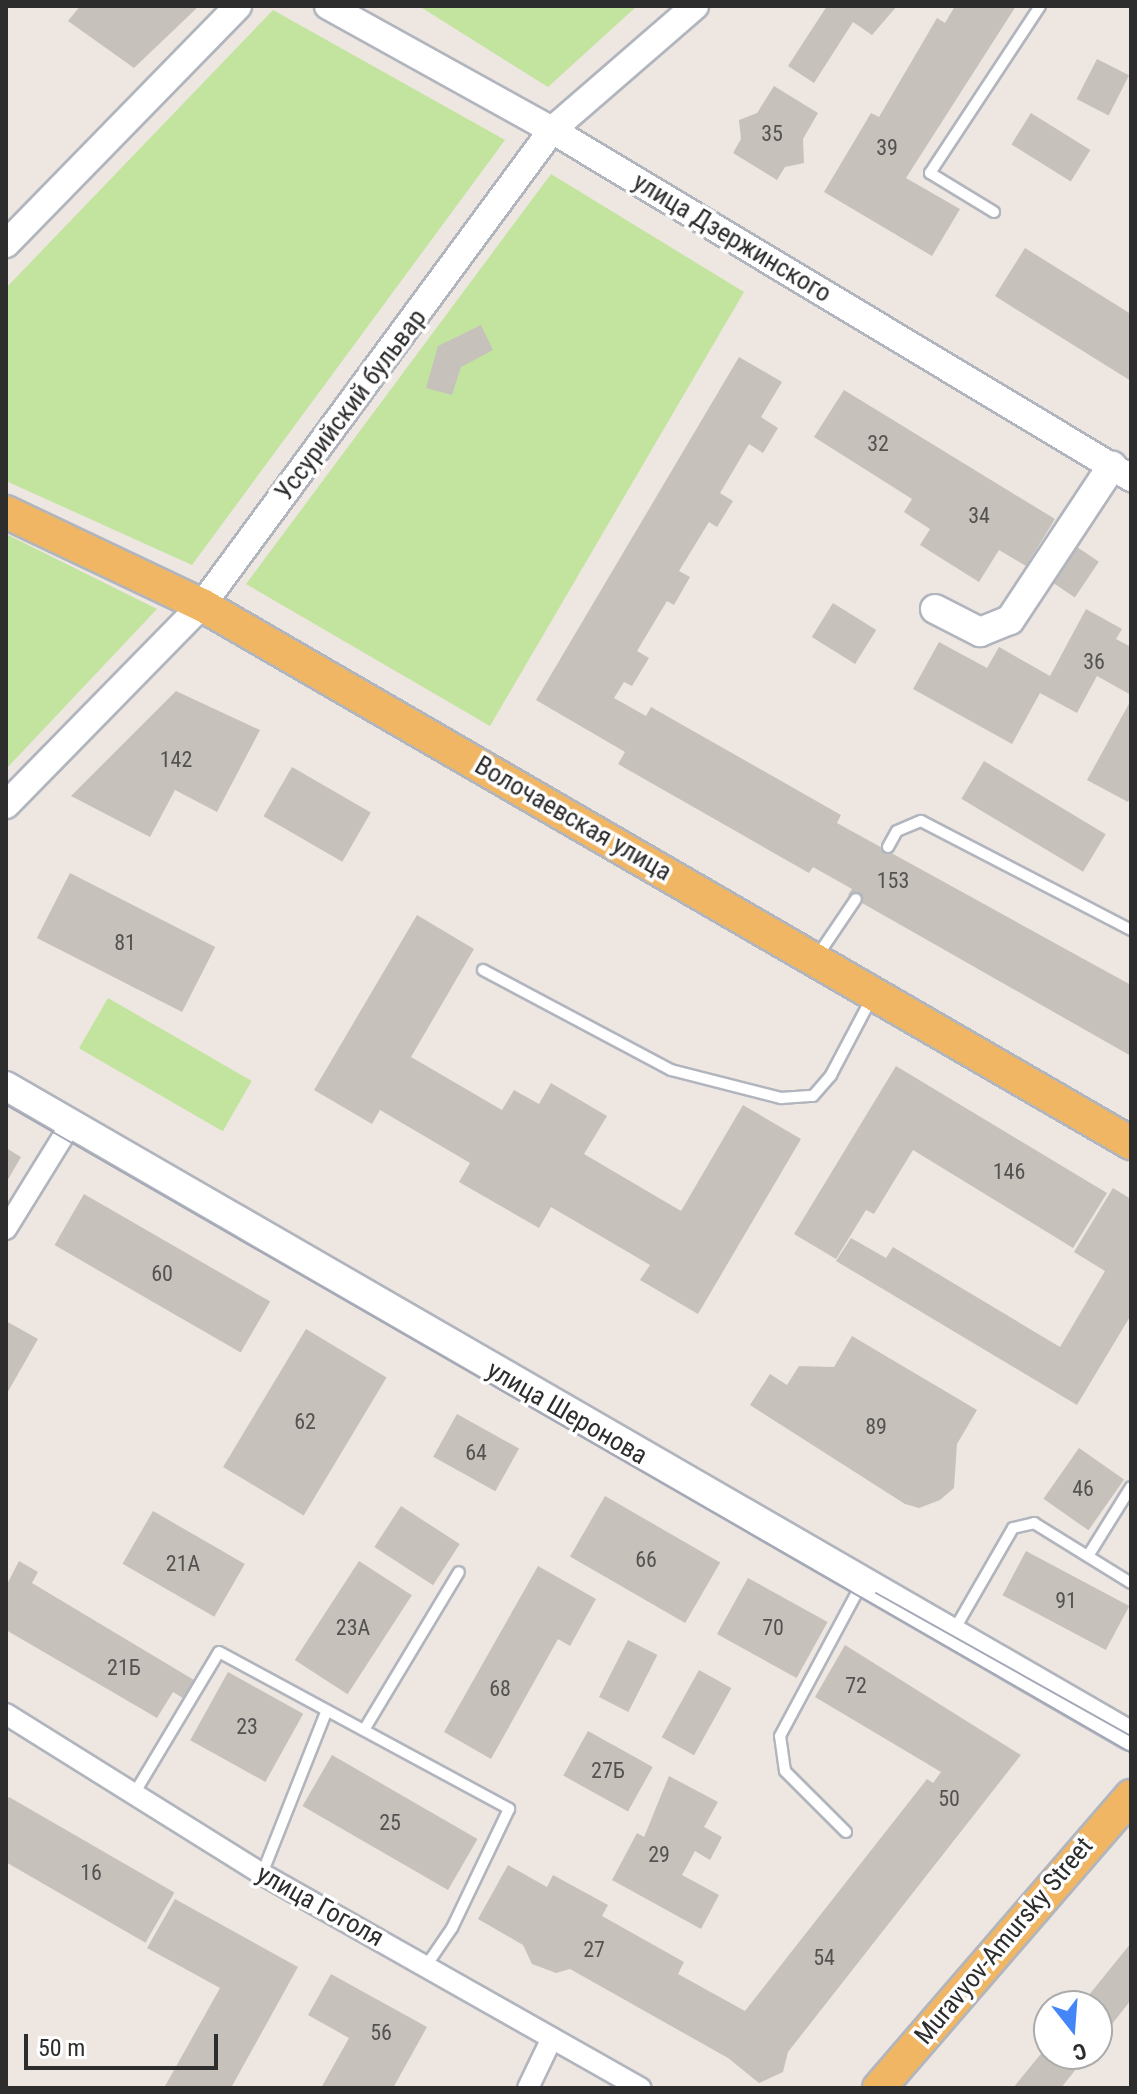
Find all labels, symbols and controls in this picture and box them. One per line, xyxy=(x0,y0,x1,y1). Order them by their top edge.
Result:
house number: 35 xyxy=(761,121,783,147)
house number: 39 xyxy=(876,135,898,161)
street label: улица Дзержинского xyxy=(627,166,837,310)
street label: Уссурийский бульвар xyxy=(269,303,433,507)
house number: 32 xyxy=(867,431,889,457)
house number: 34 xyxy=(968,503,990,529)
house number: 36 xyxy=(1083,649,1105,675)
house number: 142 xyxy=(160,747,192,773)
street label: Волочаевская улица xyxy=(469,750,677,888)
house number: 153 xyxy=(877,868,909,894)
house number: 81 xyxy=(114,930,136,956)
house number: 146 xyxy=(993,1159,1025,1185)
house number: 60 xyxy=(151,1261,173,1287)
street label: улица Шеронова xyxy=(481,1355,653,1471)
house number: 62 xyxy=(294,1409,316,1435)
house number: 89 xyxy=(865,1414,887,1440)
house number: 64 xyxy=(465,1440,487,1466)
house number: 46 xyxy=(1072,1476,1094,1502)
house number: 66 xyxy=(635,1547,657,1573)
house number: 21А xyxy=(166,1551,200,1577)
house number: 91 xyxy=(1055,1588,1077,1614)
house number: 23А xyxy=(336,1615,370,1641)
house number: 70 xyxy=(762,1615,784,1641)
house number: 21Б xyxy=(107,1655,141,1681)
house number: 72 xyxy=(845,1673,867,1699)
house number: 68 xyxy=(489,1676,511,1702)
house number: 23 xyxy=(236,1714,258,1740)
house number: 27Б xyxy=(591,1758,625,1784)
house number: 50 xyxy=(938,1786,960,1812)
house number: 25 xyxy=(379,1810,401,1836)
street label: Muravyov-Amursky Street xyxy=(908,1831,1100,2051)
house number: 29 xyxy=(648,1842,670,1868)
street label: улица Гоголя xyxy=(251,1858,389,1954)
house number: 16 xyxy=(80,1860,102,1886)
house number: 27 xyxy=(583,1937,605,1963)
house number: 54 xyxy=(813,1945,835,1971)
north arrow xyxy=(1033,1990,1113,2070)
scale bar xyxy=(28,2018,222,2068)
house number: 56 xyxy=(370,2020,392,2046)
text: 50 m xyxy=(38,2034,85,2062)
text: С xyxy=(1070,2038,1089,2065)

